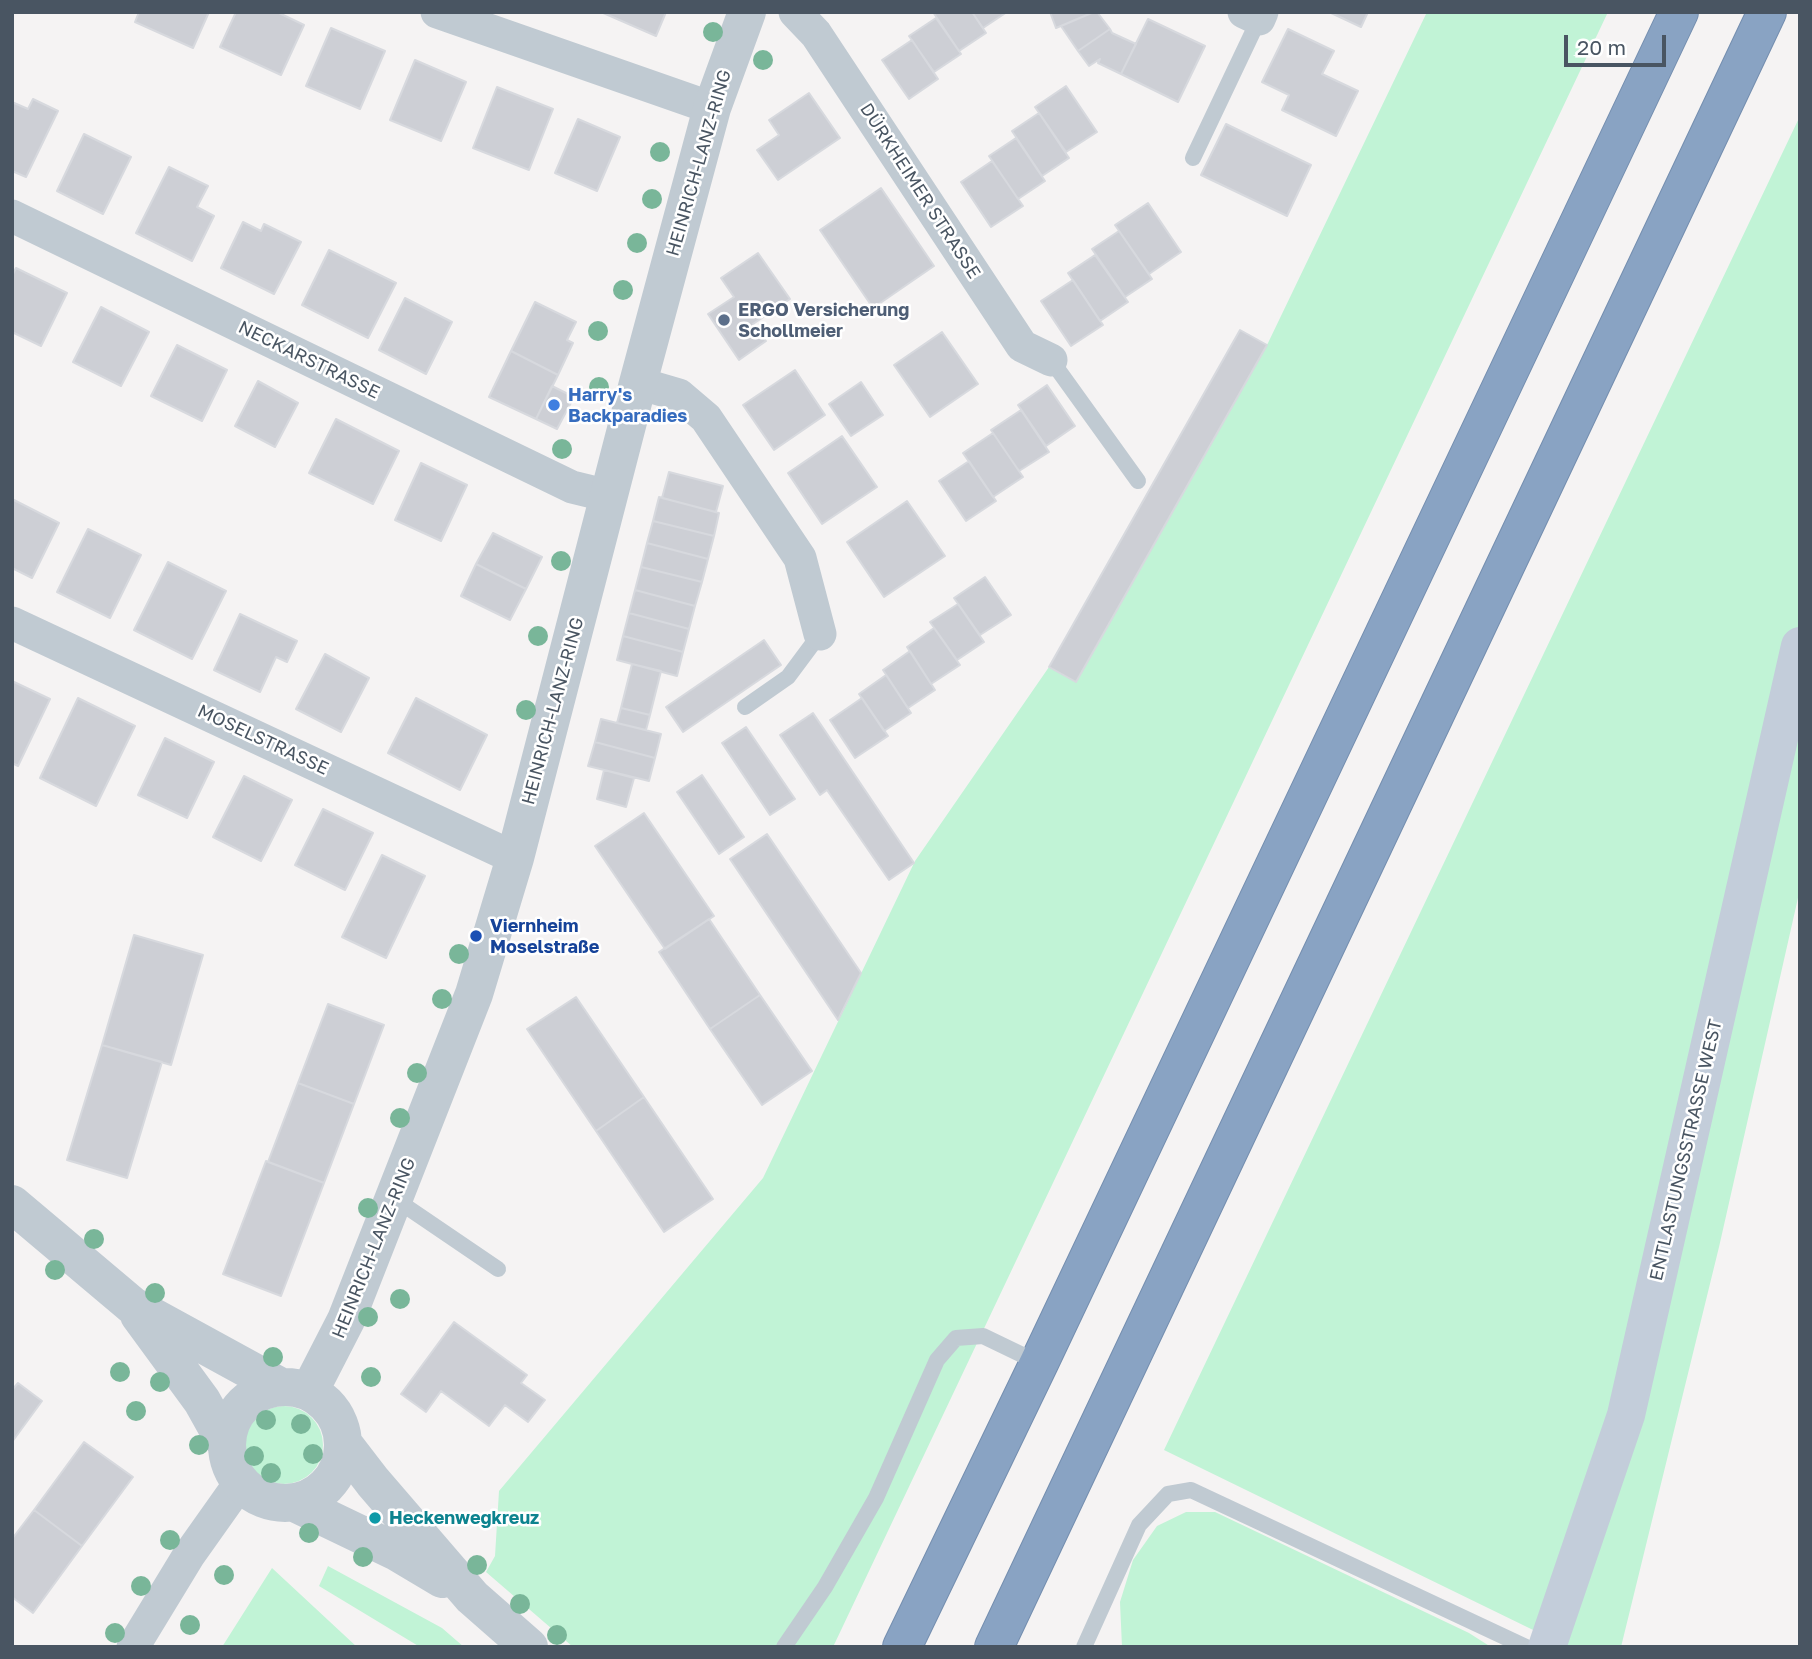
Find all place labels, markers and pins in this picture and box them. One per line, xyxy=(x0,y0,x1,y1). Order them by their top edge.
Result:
place label: ERGO Versicherung Schollmeier xyxy=(738,299,909,342)
marker: ERGO Versicherung Schollmeier xyxy=(716,312,732,328)
place label: Harry's Backparadies xyxy=(568,384,687,426)
marker: Harry's Backparadies xyxy=(546,397,562,413)
place label: Viernheim Moselstraße xyxy=(490,915,599,958)
marker: Viernheim Moselstraße xyxy=(468,928,484,944)
place label: Heckenwegkreuz xyxy=(389,1507,539,1529)
marker: Heckenwegkreuz xyxy=(367,1510,383,1526)

